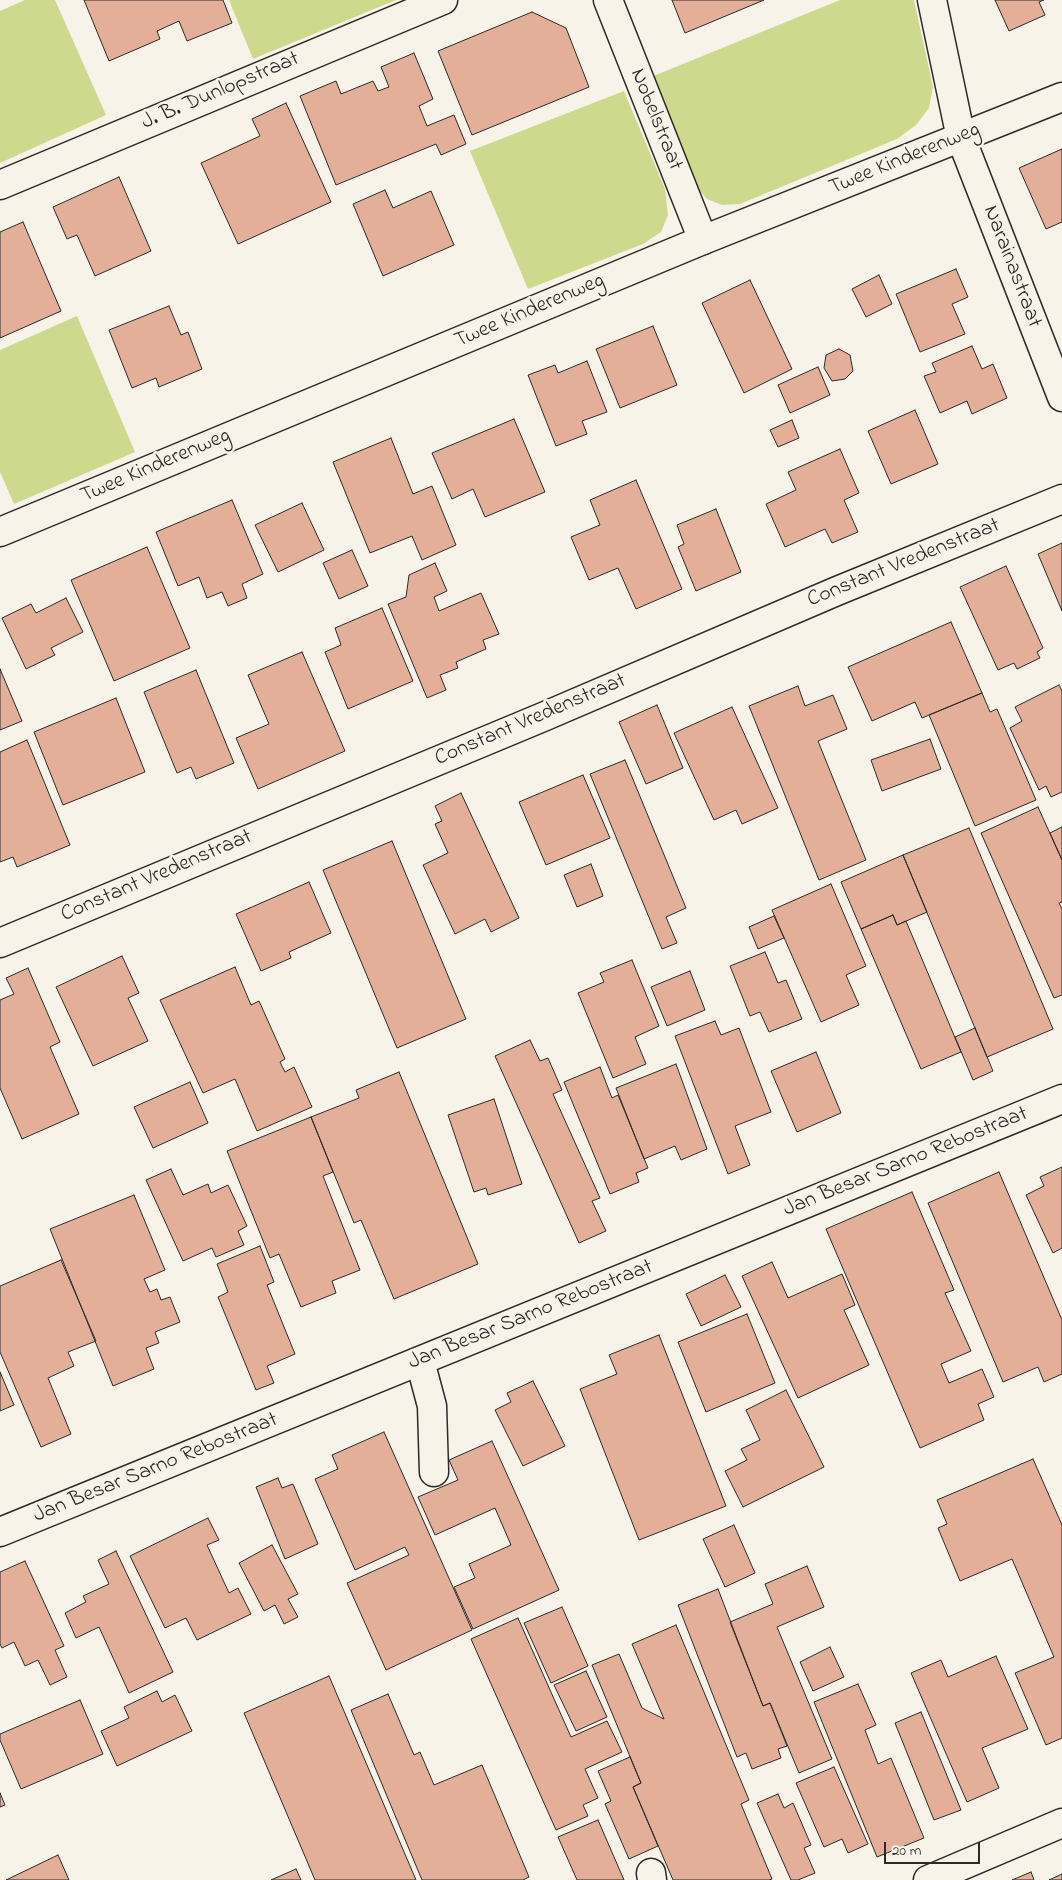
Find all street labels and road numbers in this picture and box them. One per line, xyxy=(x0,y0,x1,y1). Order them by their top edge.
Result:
street label: J. B. Dunlopstraat xyxy=(138,47,304,137)
street label: Nobelstraat xyxy=(623,65,687,175)
street label: Twee Kinderenweg xyxy=(826,118,984,202)
street label: Narainastraat xyxy=(976,202,1046,332)
street label: Twee Kinderenweg xyxy=(451,269,609,355)
street label: Twee Kinderenweg xyxy=(77,424,235,510)
street label: Constant Vredenstraat xyxy=(804,513,1004,615)
street label: Constant Vredenstraat xyxy=(431,669,631,773)
street label: Constant Vredenstraat xyxy=(57,825,257,929)
street label: Jan Besar Sarno Rebostraat xyxy=(780,1102,1032,1224)
street label: Jan Besar Sarno Rebostraat xyxy=(405,1255,657,1377)
street label: Jan Besar Sarno Rebostraat xyxy=(30,1408,282,1530)

